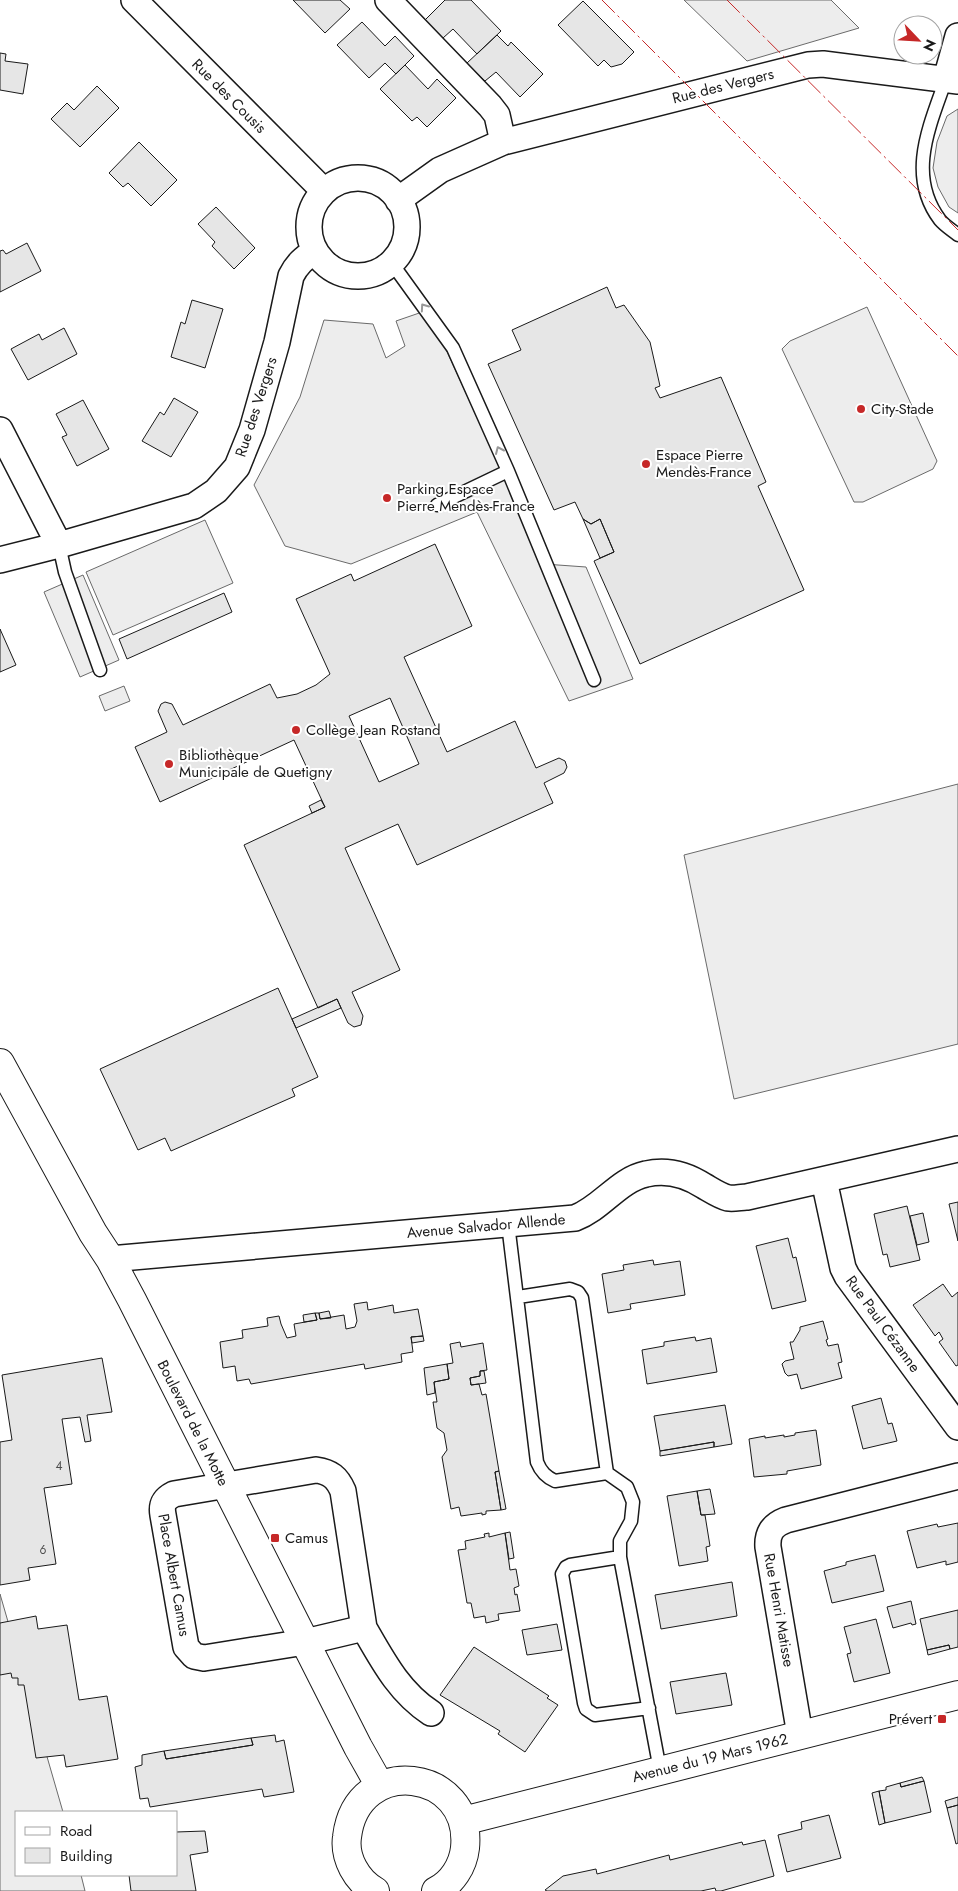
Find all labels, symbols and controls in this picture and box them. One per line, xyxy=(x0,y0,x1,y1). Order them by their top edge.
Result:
north arrow xyxy=(893,15,943,65)
text: N xyxy=(918,36,941,55)
street label: Rue des Cousis xyxy=(187,54,271,138)
street label: Rue des Vergers xyxy=(670,63,776,109)
one-way arrow xyxy=(421,303,430,312)
street label: Rue des Vergers xyxy=(229,354,283,460)
place label: City-Stade xyxy=(871,398,934,420)
marker: City-Stade xyxy=(855,403,867,415)
place label: Espace Pierre Mendès-France xyxy=(656,444,752,483)
one-way arrow xyxy=(494,446,505,455)
marker: Espace Pierre Mendès-France xyxy=(640,458,652,470)
place label: Parking Espace Pierre Mendès-France xyxy=(397,478,535,517)
marker: Parking Espace Pierre Mendès-France xyxy=(381,492,393,504)
place label: Collège Jean Rostand xyxy=(306,719,441,741)
marker: Collège Jean Rostand xyxy=(290,724,302,736)
place label: Bibliothèque Municipale de Quetigny xyxy=(179,744,332,783)
marker: Bibliothèque Municipale de Quetigny xyxy=(163,758,175,770)
street label: Avenue Salvador Allende xyxy=(406,1208,566,1244)
street label: Rue Paul Cézanne xyxy=(840,1271,926,1377)
street label: Boulevard de la Motte xyxy=(152,1356,234,1490)
house number: 4 xyxy=(56,1457,63,1475)
street label: Place Albert Camus xyxy=(152,1512,196,1638)
place label: Camus xyxy=(285,1527,328,1549)
marker: Camus xyxy=(269,1532,281,1544)
house number: 6 xyxy=(40,1541,47,1559)
street label: Rue Henri Matisse xyxy=(758,1551,800,1669)
place label: Prévert xyxy=(889,1708,932,1730)
marker: Prévert xyxy=(936,1713,948,1725)
street label: Avenue du 19 Mars 1962 xyxy=(630,1728,790,1788)
legend xyxy=(15,1811,178,1876)
text: Road xyxy=(60,1820,92,1842)
text: Building xyxy=(60,1845,112,1867)

